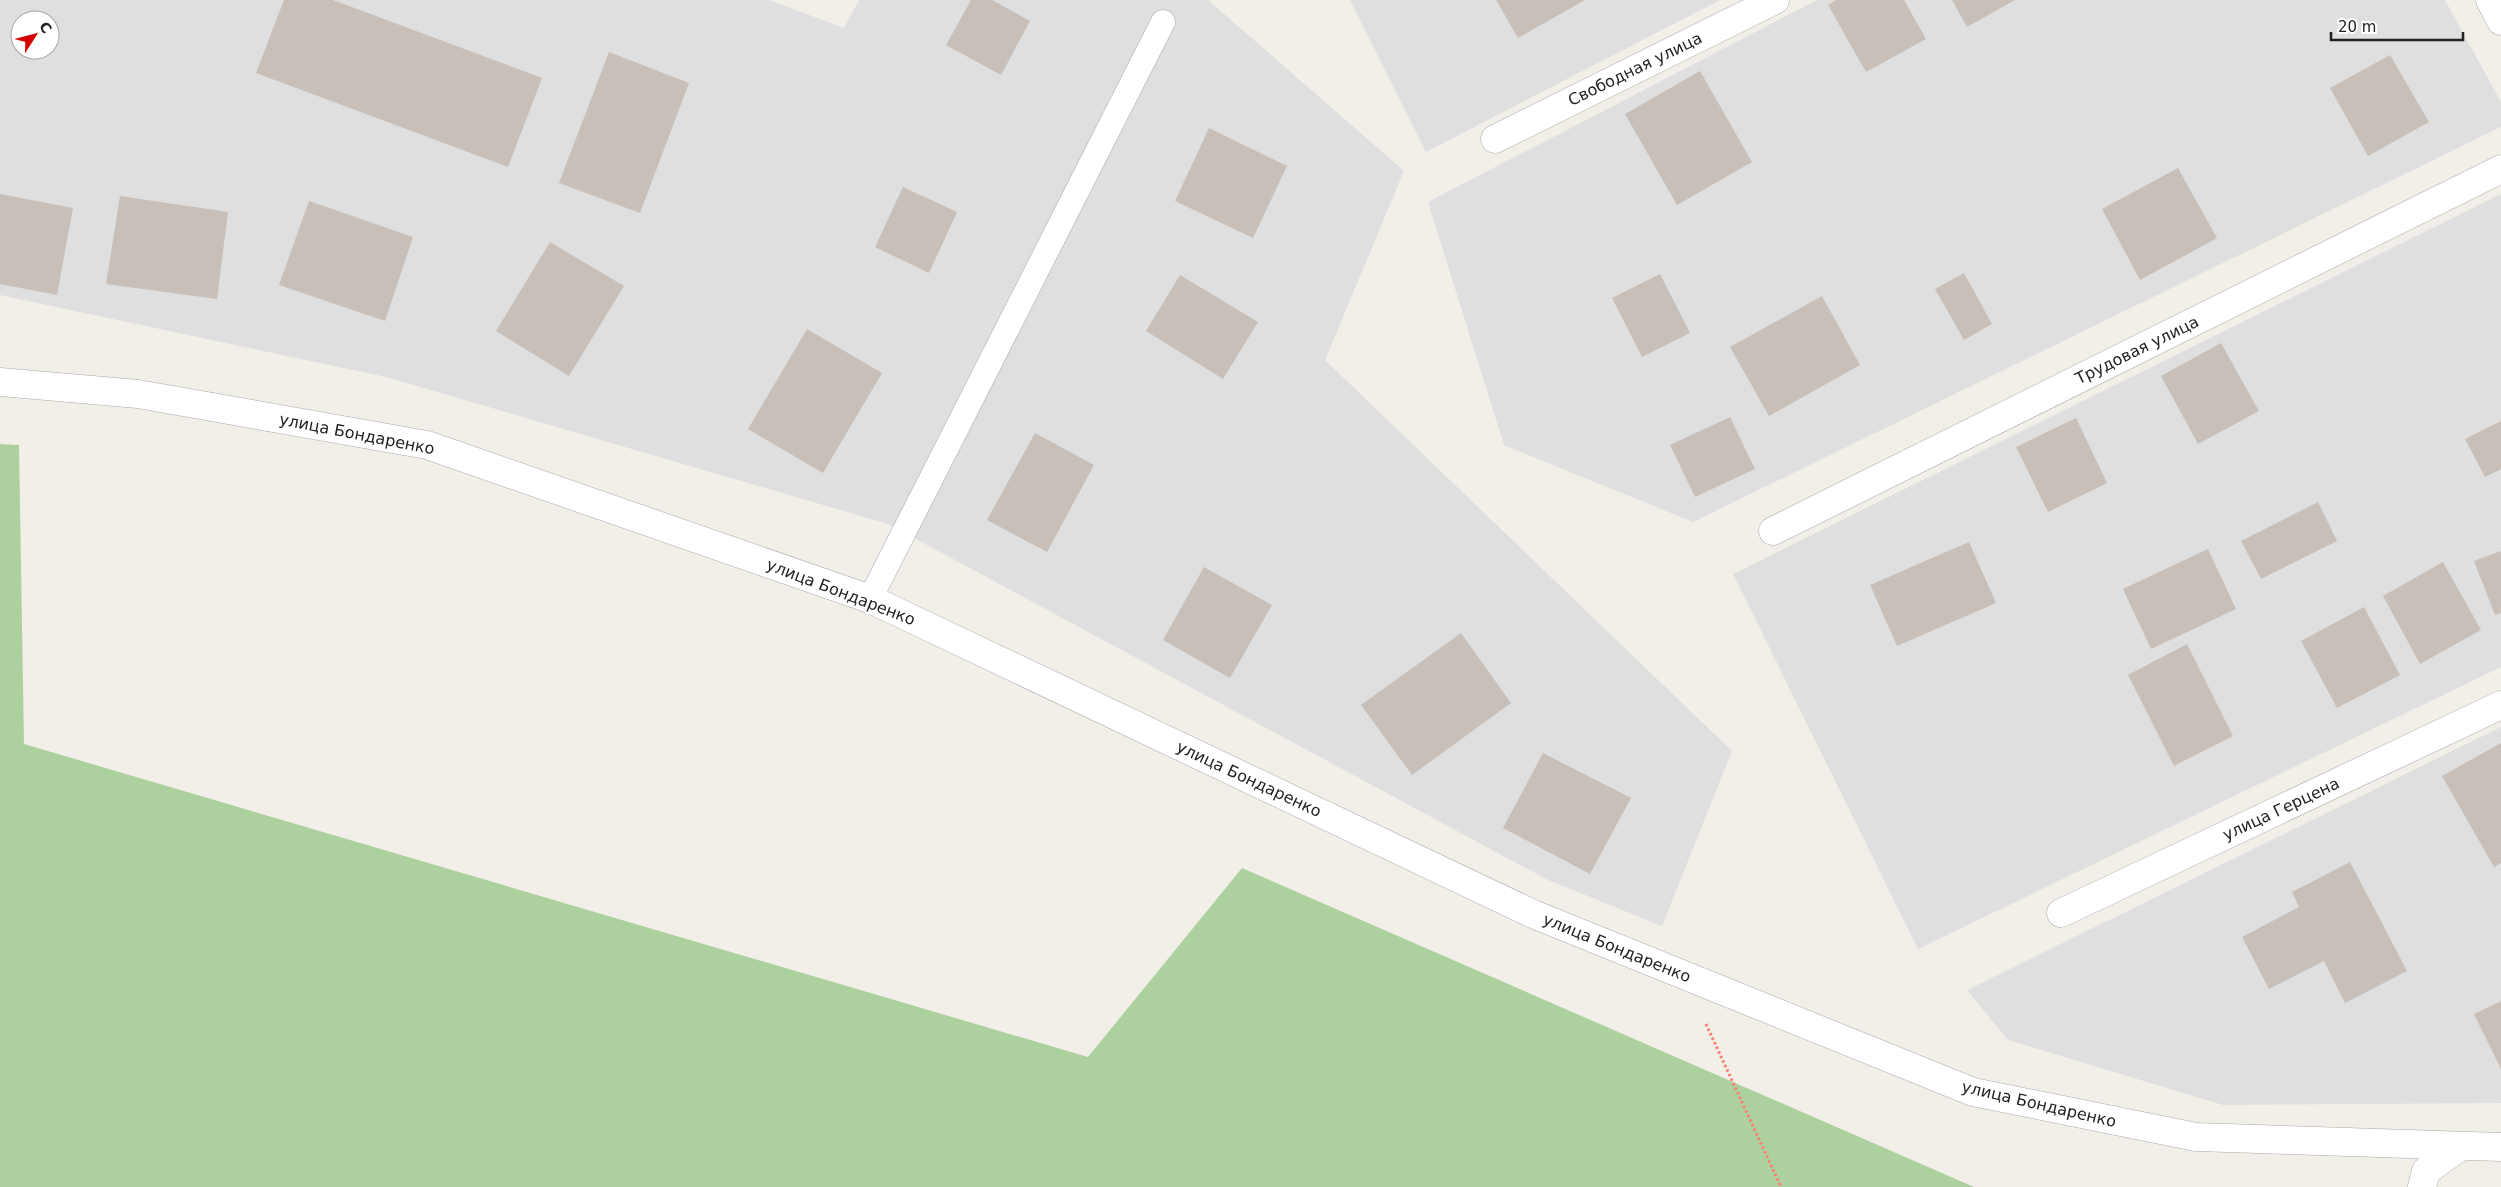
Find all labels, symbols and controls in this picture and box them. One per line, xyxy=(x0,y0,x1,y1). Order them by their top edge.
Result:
north arrow xyxy=(10,10,60,60)
scale bar xyxy=(2331,10,2464,42)
text: С xyxy=(36,18,55,36)
text: 20 m xyxy=(2338,18,2376,36)
street label: Свободная улица xyxy=(1565,28,1705,110)
street label: Трудовая улица xyxy=(2071,312,2202,389)
street label: улица Бондаренко xyxy=(278,410,436,458)
street label: улица Бондаренко xyxy=(764,555,918,629)
street label: улица Бондаренко xyxy=(1173,737,1325,821)
street label: улица Герцена xyxy=(2220,774,2342,844)
street label: улица Бондаренко xyxy=(1540,910,1694,986)
street label: улица Бондаренко xyxy=(1960,1077,2118,1131)

